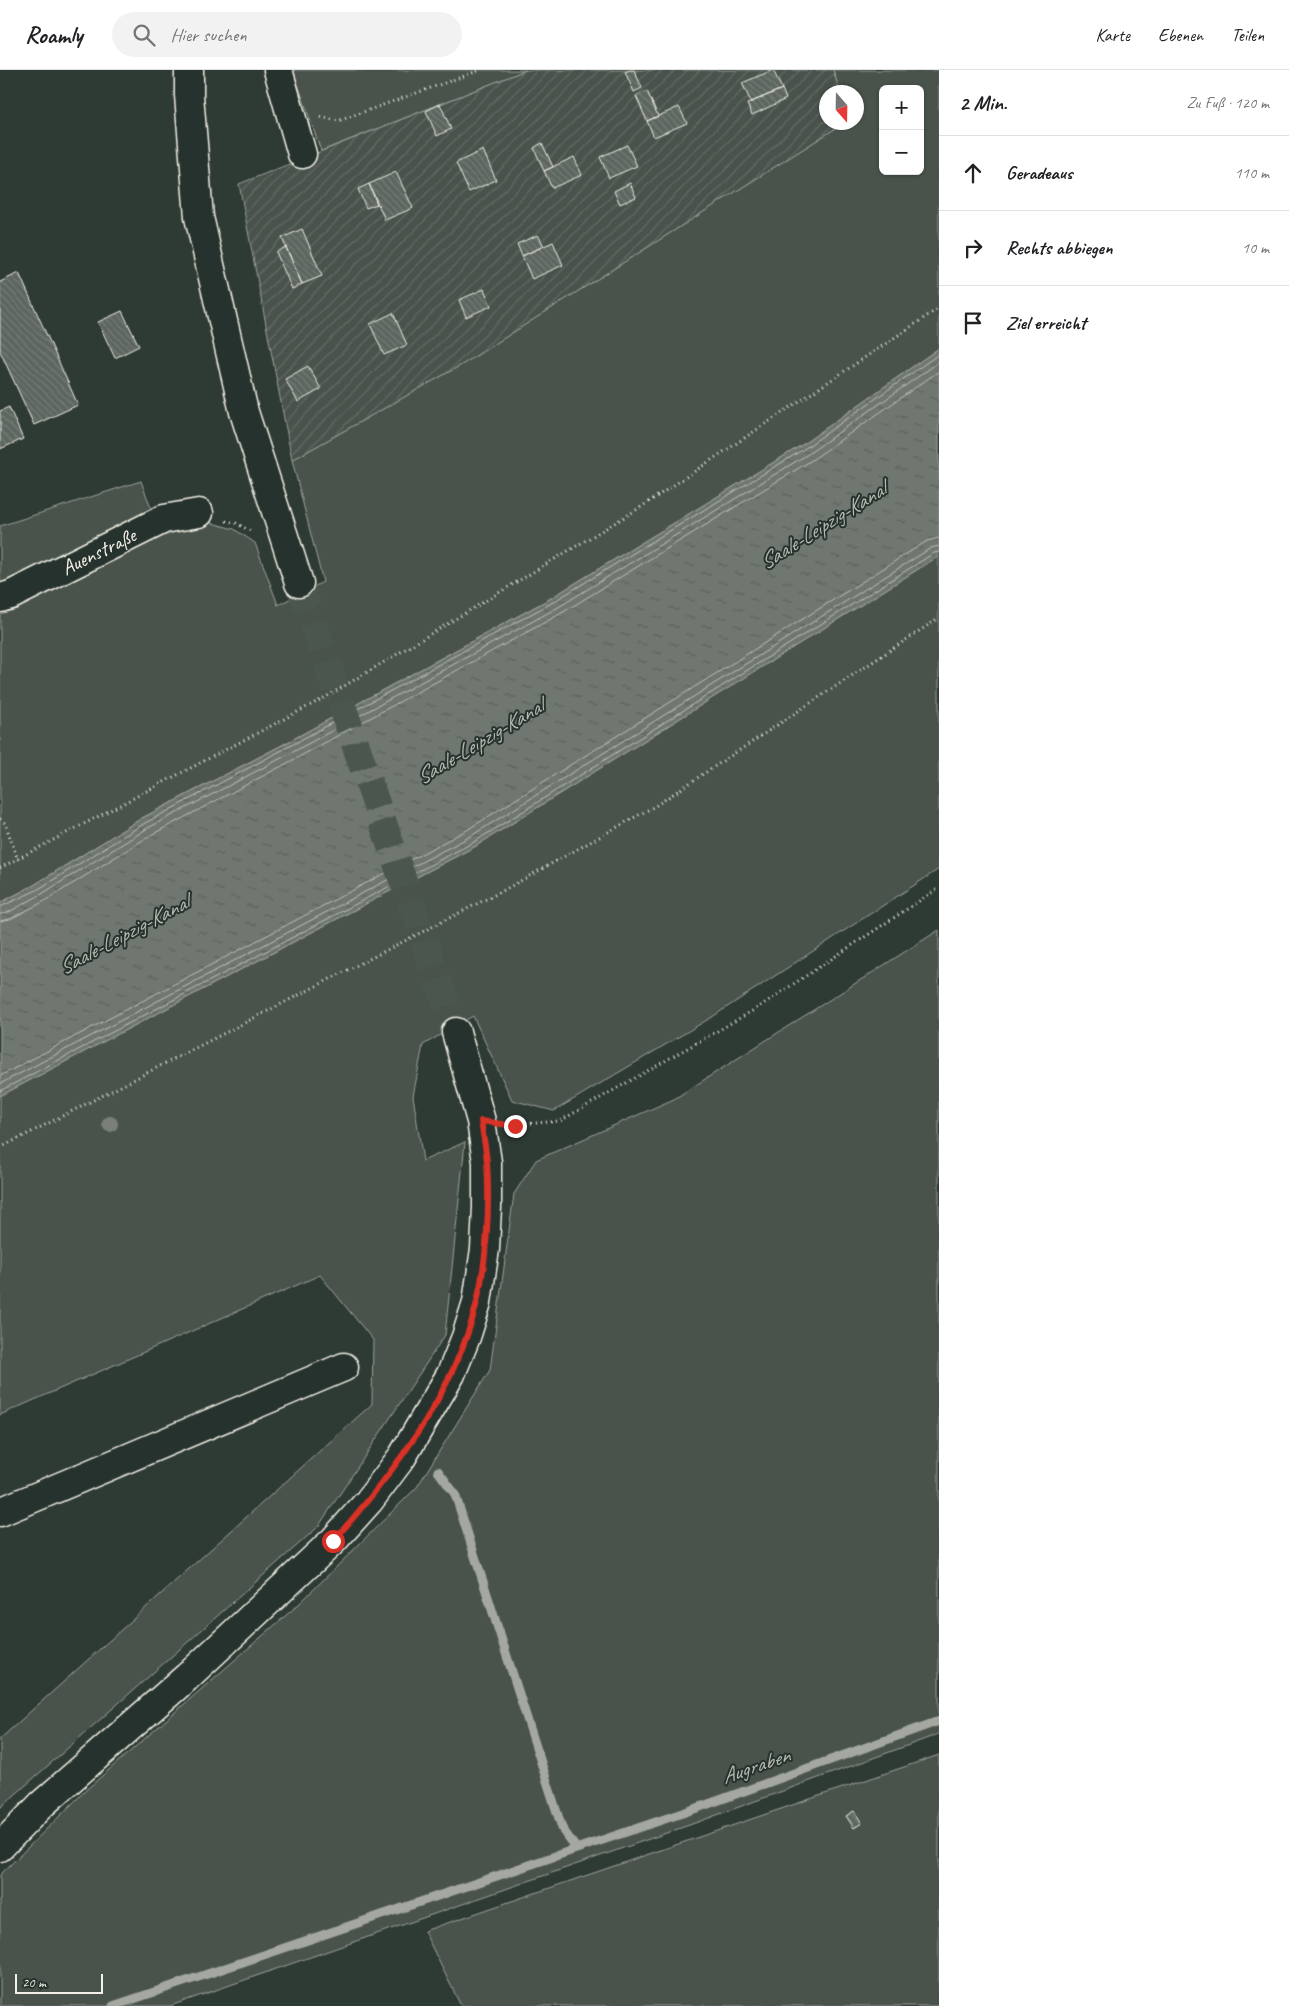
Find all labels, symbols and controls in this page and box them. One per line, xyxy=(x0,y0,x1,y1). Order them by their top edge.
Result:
search box xyxy=(112,12,462,57)
text: Roamly xyxy=(25,20,82,50)
icon: search xyxy=(130,21,158,49)
text: Hier suchen xyxy=(170,23,247,47)
text: Karte xyxy=(1095,24,1130,46)
text: Ebenen xyxy=(1158,24,1203,46)
text: Teilen xyxy=(1231,24,1264,46)
north arrow xyxy=(819,85,864,130)
map controls xyxy=(879,85,924,175)
button: + xyxy=(879,85,924,130)
text: 2 Min. xyxy=(959,90,1007,116)
text: Zu Fuß · 120 m xyxy=(1186,93,1269,113)
button: − xyxy=(879,130,924,175)
icon: ahead xyxy=(959,159,987,187)
text: Geradeaus xyxy=(1006,161,1073,185)
text: 110 m xyxy=(1235,163,1269,183)
icon: right xyxy=(959,234,987,262)
text: Rechts abbiegen xyxy=(1006,236,1112,260)
text: 10 m xyxy=(1242,238,1269,258)
icon: arrive xyxy=(959,309,987,337)
text: Ziel erreicht xyxy=(1006,311,1086,335)
water label: Saale-Leipzig-Kanal xyxy=(754,472,897,576)
street label: Auenstraße xyxy=(57,521,142,581)
water label: Saale-Leipzig-Kanal xyxy=(411,689,555,791)
water label: Saale-Leipzig-Kanal xyxy=(53,885,200,981)
route end xyxy=(504,1115,527,1138)
route start xyxy=(322,1530,345,1553)
water label: Augraben xyxy=(718,1741,795,1791)
scale bar xyxy=(15,1971,102,1994)
text: 20 m xyxy=(22,1974,46,1991)

